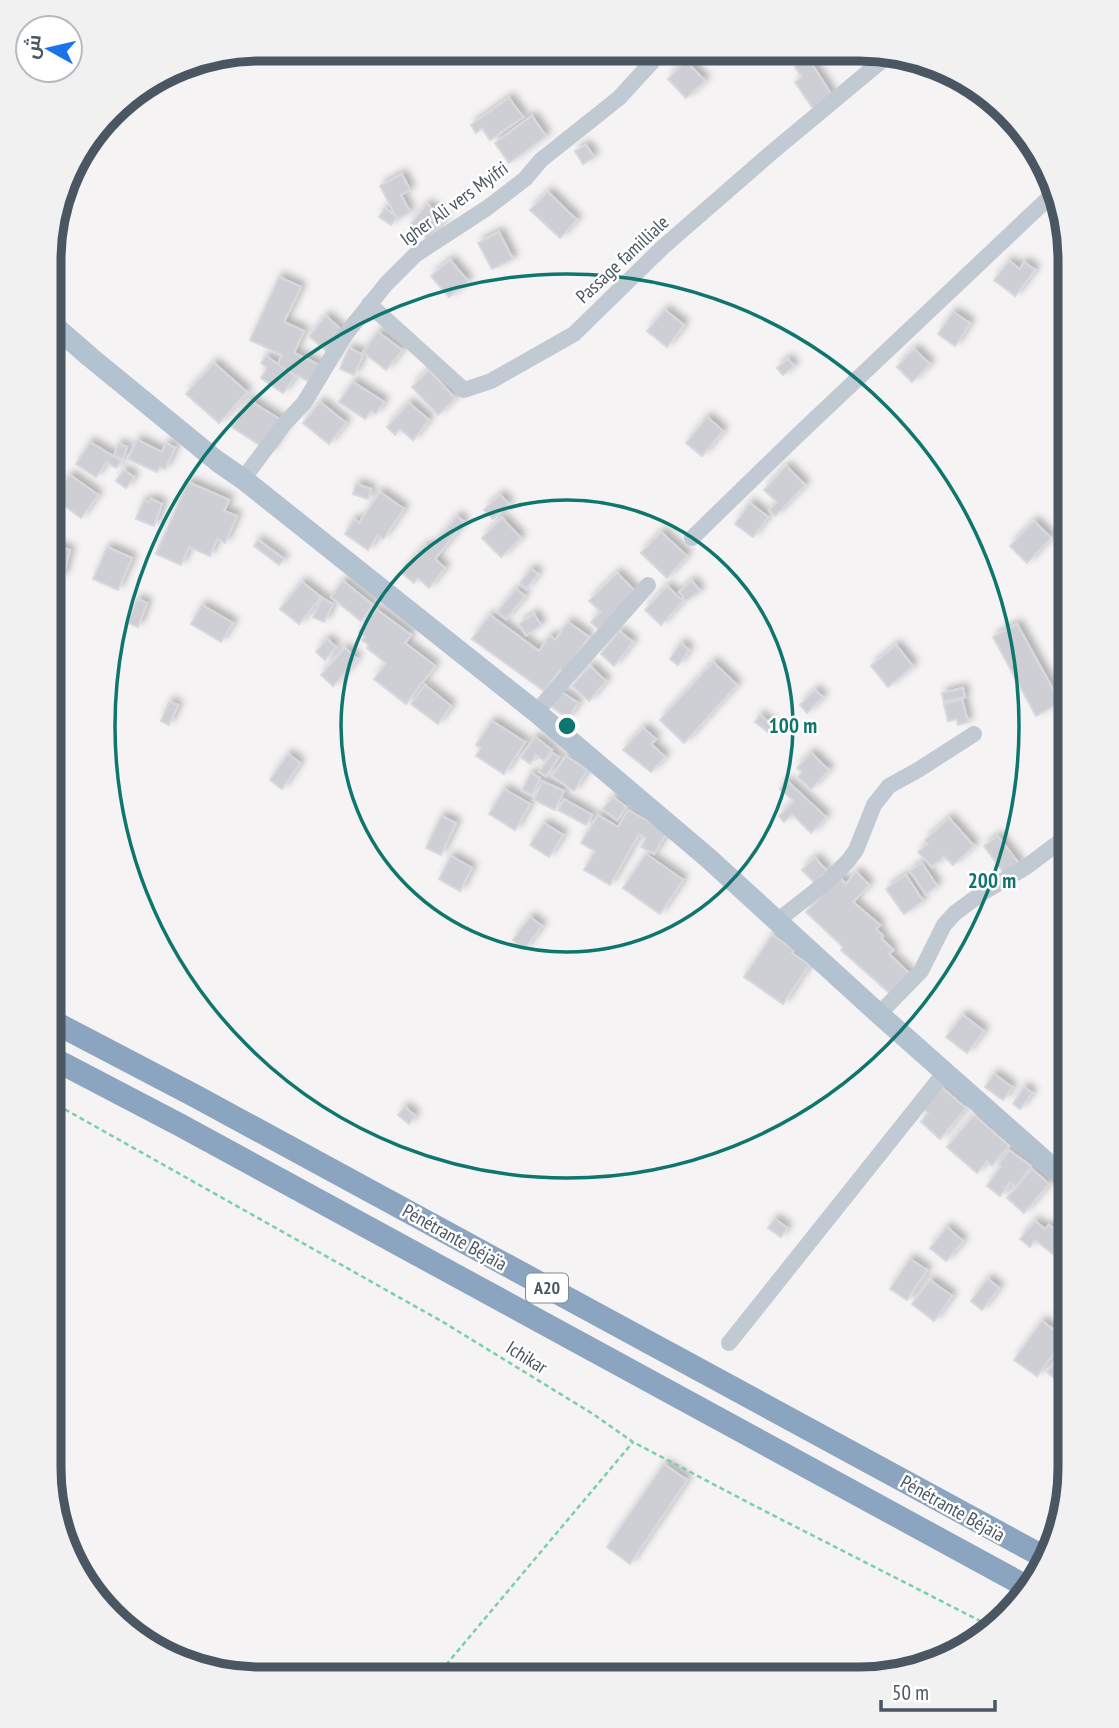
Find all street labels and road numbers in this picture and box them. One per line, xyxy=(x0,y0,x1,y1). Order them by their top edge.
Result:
street label: Igher Ali vers Myifri xyxy=(395,156,513,250)
street label: Passage familliale xyxy=(571,210,673,308)
street label: Pénétrante Béjaïa xyxy=(399,1198,511,1276)
road number: A20 xyxy=(526,1274,568,1302)
street label: Ichikar xyxy=(502,1335,553,1379)
street label: Pénétrante Béjaïa xyxy=(897,1469,1009,1547)

